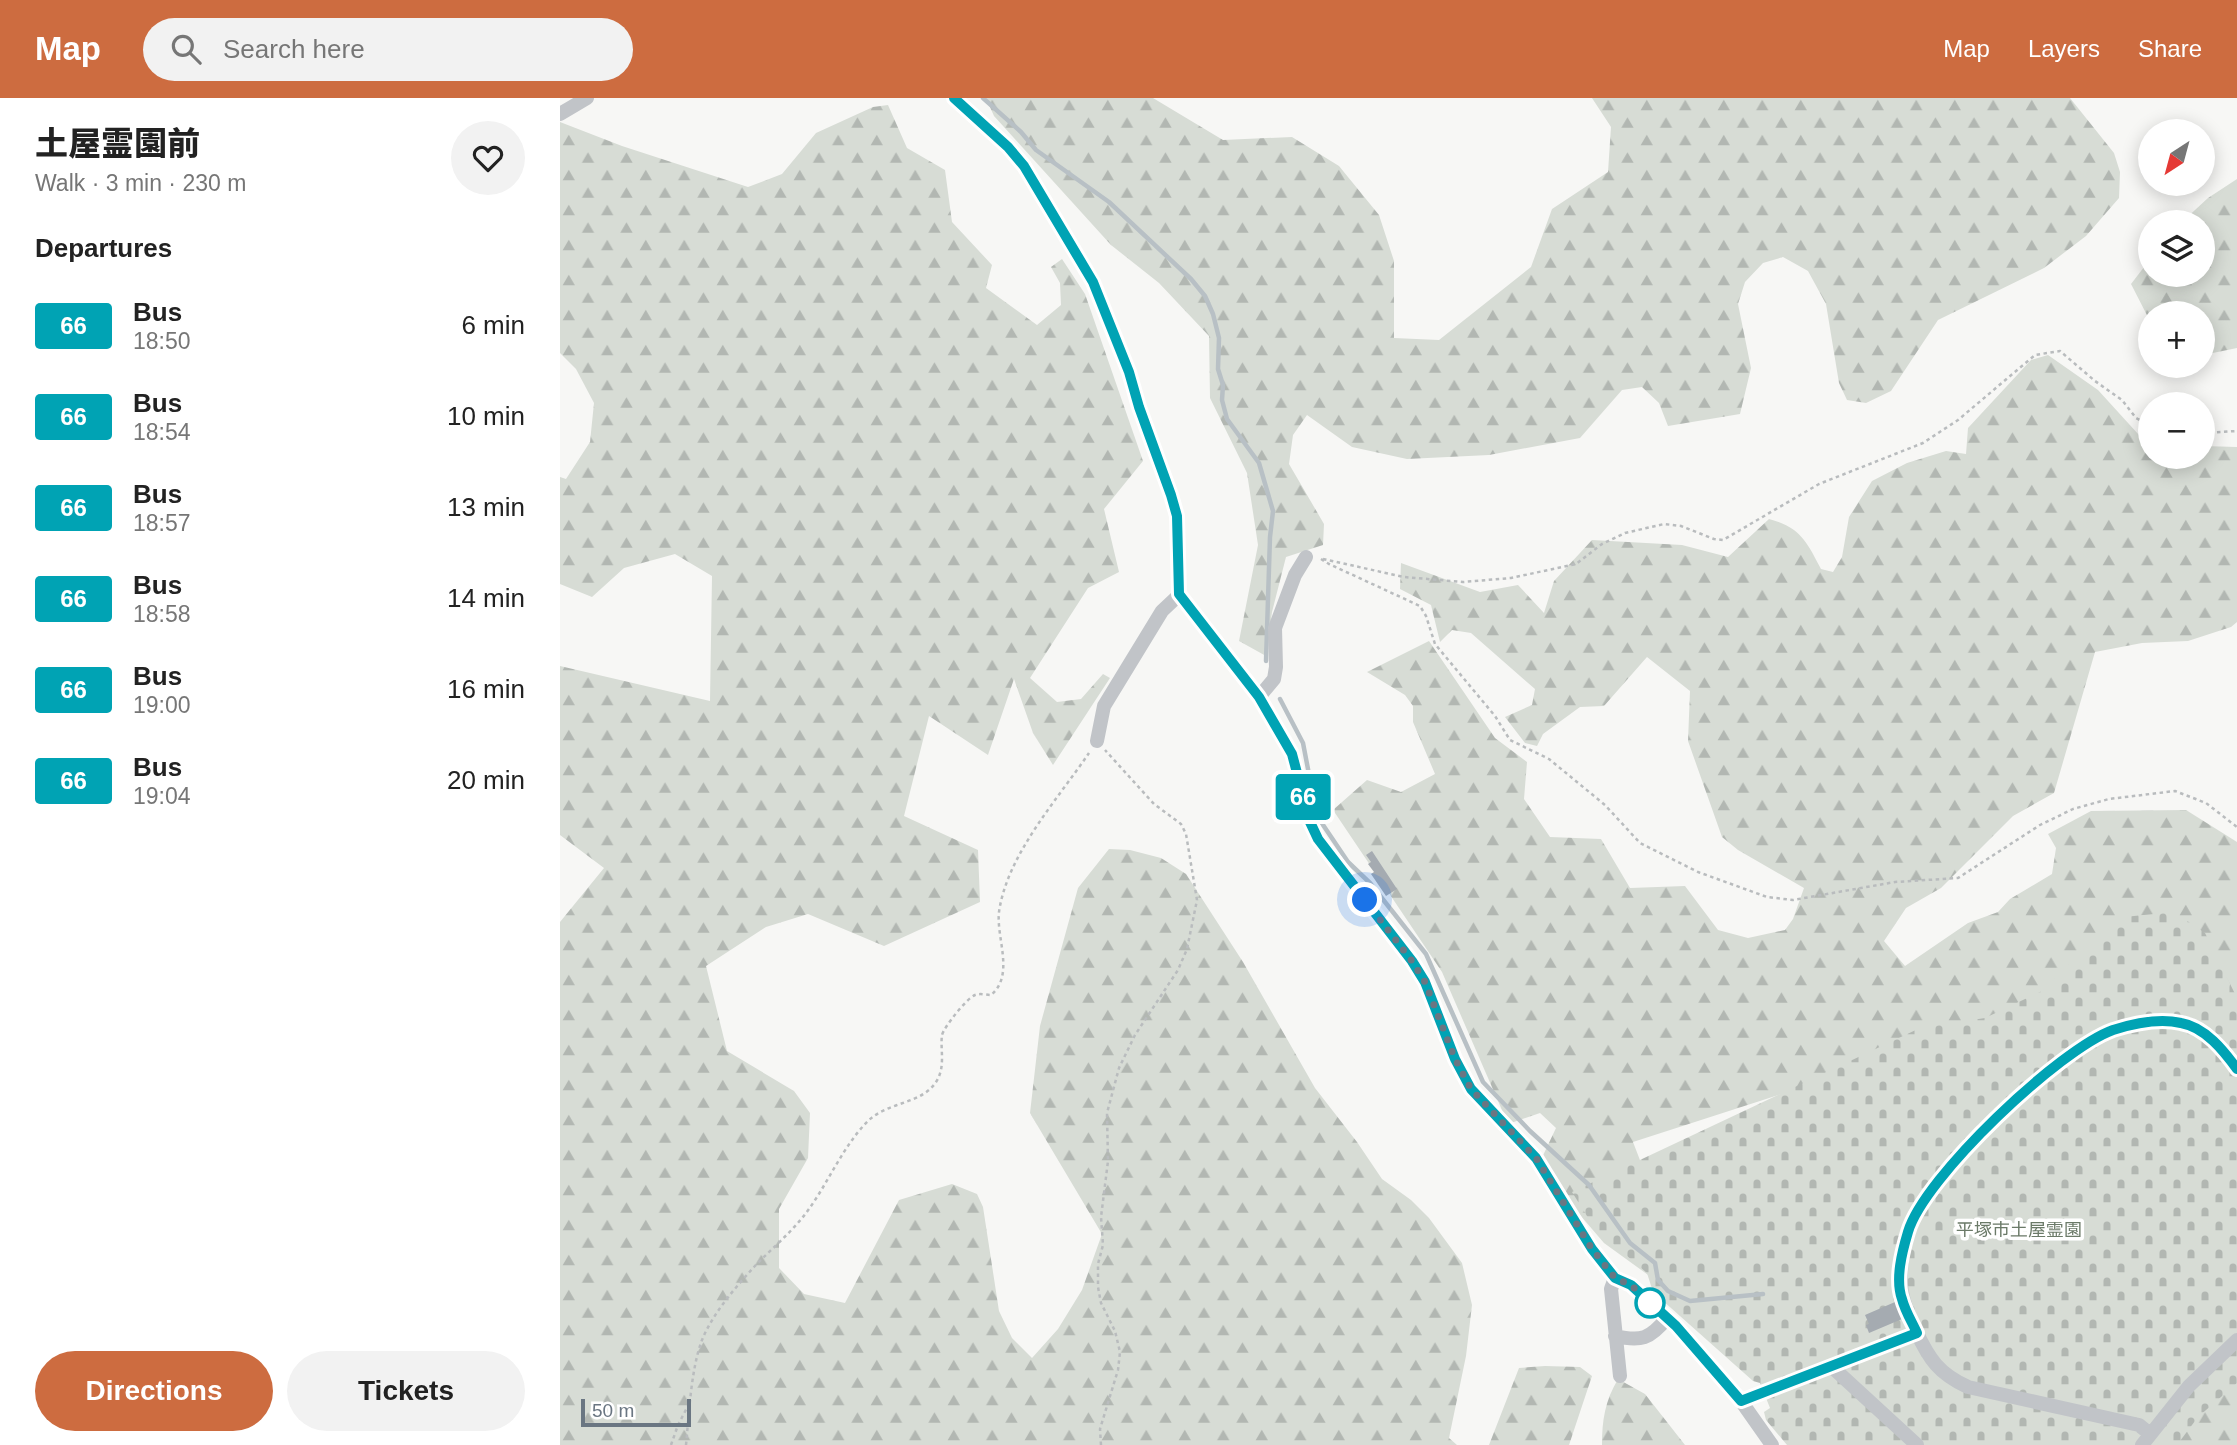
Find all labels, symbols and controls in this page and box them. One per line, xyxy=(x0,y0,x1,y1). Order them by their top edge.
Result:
search box xyxy=(143,18,633,81)
text: Map xyxy=(35,30,101,67)
icon: search xyxy=(167,30,205,68)
text: Search here xyxy=(223,34,365,64)
text: Map xyxy=(1943,35,1990,62)
text: Layers xyxy=(2028,35,2100,62)
text: Share xyxy=(2138,35,2202,62)
north arrow xyxy=(2138,119,2216,196)
map controls xyxy=(2138,119,2215,469)
button: heart xyxy=(451,121,525,195)
text: 土屋霊園前 xyxy=(35,125,200,162)
text: Walk · 3 min · 230 m xyxy=(35,170,246,196)
button: layers xyxy=(2138,210,2215,287)
text: Departures xyxy=(35,233,172,263)
text: Bus xyxy=(133,297,182,327)
button: + xyxy=(2138,301,2215,378)
text: 6 min xyxy=(461,310,525,340)
text: 66 xyxy=(60,312,87,339)
text: 18:50 xyxy=(133,328,191,354)
text: Bus xyxy=(133,388,182,418)
button: − xyxy=(2138,392,2215,469)
text: 10 min xyxy=(447,401,525,431)
text: 66 xyxy=(60,403,87,430)
text: 18:54 xyxy=(133,419,191,445)
text: Bus xyxy=(133,479,182,509)
text: 13 min xyxy=(447,492,525,522)
text: 66 xyxy=(60,494,87,521)
text: 18:57 xyxy=(133,510,191,536)
text: Bus xyxy=(133,570,182,600)
text: 14 min xyxy=(447,583,525,613)
text: 66 xyxy=(60,585,87,612)
text: 18:58 xyxy=(133,601,191,627)
text: Bus xyxy=(133,661,182,691)
text: 16 min xyxy=(447,674,525,704)
text: 66 xyxy=(60,676,87,703)
text: 19:00 xyxy=(133,692,191,718)
text: Bus xyxy=(133,752,182,782)
text: 20 min xyxy=(447,765,525,795)
text: 66 xyxy=(60,767,87,794)
line badge: 66 xyxy=(1272,774,1334,820)
text: 19:04 xyxy=(133,783,191,809)
text: 66 xyxy=(1290,783,1316,810)
your location xyxy=(1347,882,1382,917)
park label: 平塚市土屋霊園 xyxy=(1956,1220,2082,1240)
unlabelled marker xyxy=(1635,1288,1665,1318)
button: Directions xyxy=(35,1351,273,1431)
button: Tickets xyxy=(287,1351,525,1431)
scale bar xyxy=(581,1396,691,1428)
text: 50 m xyxy=(592,1400,634,1421)

